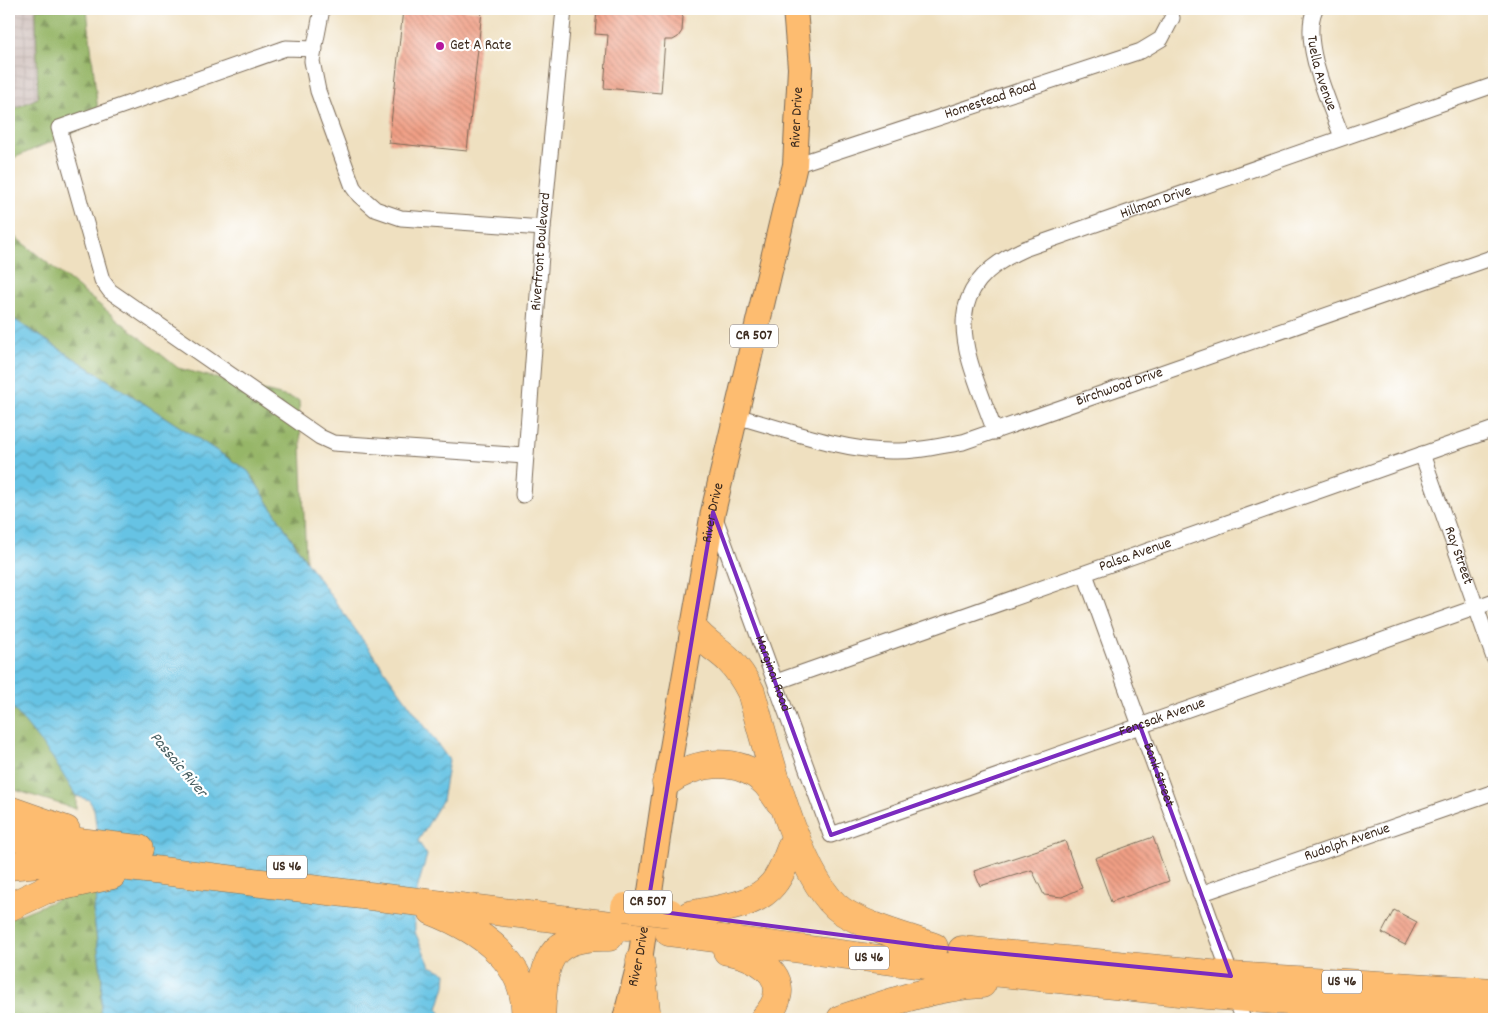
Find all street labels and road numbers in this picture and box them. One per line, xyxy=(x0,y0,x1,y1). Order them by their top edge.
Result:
street label: Tuella Avenue xyxy=(1300,35,1342,115)
street label: Homestead Road xyxy=(942,75,1039,126)
street label: River Drive xyxy=(785,86,810,148)
street label: Hillman Drive xyxy=(1117,180,1195,226)
street label: Riverfront Boulevard xyxy=(526,192,557,312)
road number: CR 507 xyxy=(730,324,778,348)
street label: Birchwood Drive xyxy=(1073,362,1167,413)
street label: River Drive xyxy=(697,480,731,545)
street label: Ray Street xyxy=(1438,524,1479,588)
street label: Palsa Avenue xyxy=(1096,532,1175,578)
street label: Marginal Road xyxy=(748,632,796,715)
street label: Fencsak Avenue xyxy=(1116,693,1209,743)
street label: Bank Street xyxy=(1136,740,1180,811)
street label: Rudolph Avenue xyxy=(1302,818,1394,868)
road number: US 46 xyxy=(267,856,307,879)
road number: CR 507 xyxy=(624,890,672,914)
street label: River Drive xyxy=(623,925,656,989)
road number: US 46 xyxy=(849,946,889,970)
road number: US 46 xyxy=(1322,970,1362,994)

